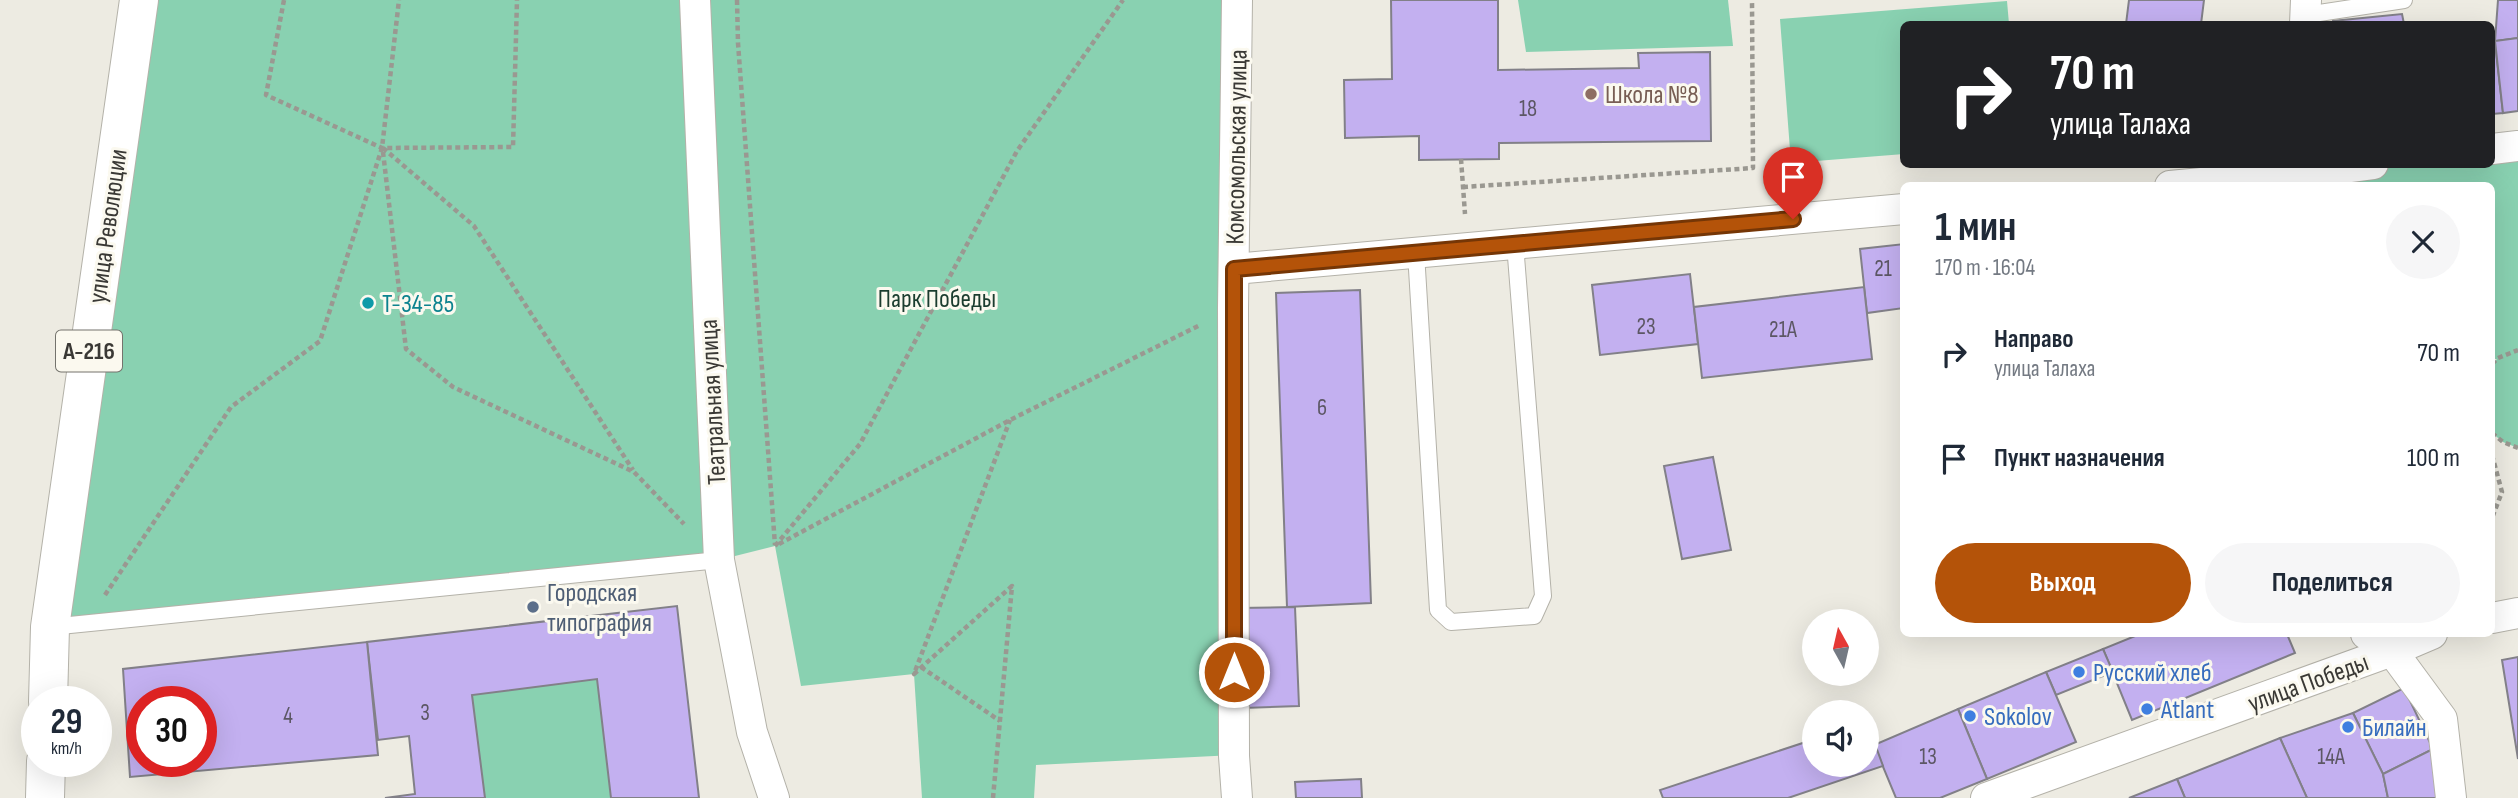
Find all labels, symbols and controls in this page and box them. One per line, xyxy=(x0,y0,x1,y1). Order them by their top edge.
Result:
text: 70 m xyxy=(2050,45,2135,104)
street label: Комсомольская улица xyxy=(1220,49,1255,245)
icon: right xyxy=(1935,49,2026,140)
place label: Школа №8 xyxy=(1605,80,1699,111)
marker: Школа №8 xyxy=(1583,86,1599,102)
house number: 18 xyxy=(1519,95,1537,123)
text: улица Талаха xyxy=(2050,105,2191,144)
street label: улица Революции xyxy=(82,147,135,305)
pin xyxy=(1763,147,1823,219)
icon: arrive xyxy=(1774,158,1812,196)
text: 1 мин xyxy=(1935,202,2016,253)
button: close xyxy=(2386,205,2460,279)
text: 170 m · 16:04 xyxy=(1935,254,2035,282)
house number: 21 xyxy=(1874,255,1892,283)
park label: Парк Победы xyxy=(878,284,996,315)
place label: Т-34-85 xyxy=(382,289,454,320)
marker: Т-34-85 xyxy=(360,295,376,311)
house number: 23 xyxy=(1636,313,1656,341)
house number: 21А xyxy=(1769,316,1797,344)
street label: Театральная улица xyxy=(694,318,733,486)
text: Направо xyxy=(1994,324,2073,355)
road number: А-216 xyxy=(56,330,122,372)
icon: right xyxy=(1935,335,1973,373)
text: 70 m xyxy=(2417,338,2460,369)
text: улица Талаха xyxy=(1994,355,2095,383)
house number: 6 xyxy=(1317,394,1327,422)
icon: arrive xyxy=(1935,440,1973,478)
text: Пункт назначения xyxy=(1994,443,2165,474)
text: 100 m xyxy=(2407,443,2460,474)
button: Выход xyxy=(1935,543,2191,623)
button: Поделиться xyxy=(2205,543,2460,623)
place label: Городская типография xyxy=(547,578,652,639)
marker: Городская типография xyxy=(525,599,541,615)
north arrow xyxy=(1802,609,1880,686)
map controls xyxy=(1802,609,1879,777)
position arrow xyxy=(1197,635,1271,709)
street label: улица Победы xyxy=(2244,647,2373,720)
place label: Русский хлеб xyxy=(2093,658,2212,689)
marker: Русский хлеб xyxy=(2071,664,2087,680)
speed limit sign: 30 xyxy=(126,686,217,777)
place label: Atlant xyxy=(2160,695,2214,726)
house number: 3 xyxy=(420,699,430,727)
button: sound xyxy=(1802,700,1879,777)
text: 29 xyxy=(51,701,82,744)
marker: Atlant xyxy=(2139,701,2155,717)
house number: 4 xyxy=(283,702,293,730)
place label: Sokolov xyxy=(1984,702,2052,733)
marker: Sokolov xyxy=(1962,708,1978,724)
place label: Билайн xyxy=(2362,713,2427,744)
marker: Билайн xyxy=(2340,719,2356,735)
text: km/h xyxy=(51,738,82,759)
house number: 13 xyxy=(1919,743,1937,771)
house number: 14А xyxy=(2317,743,2345,771)

